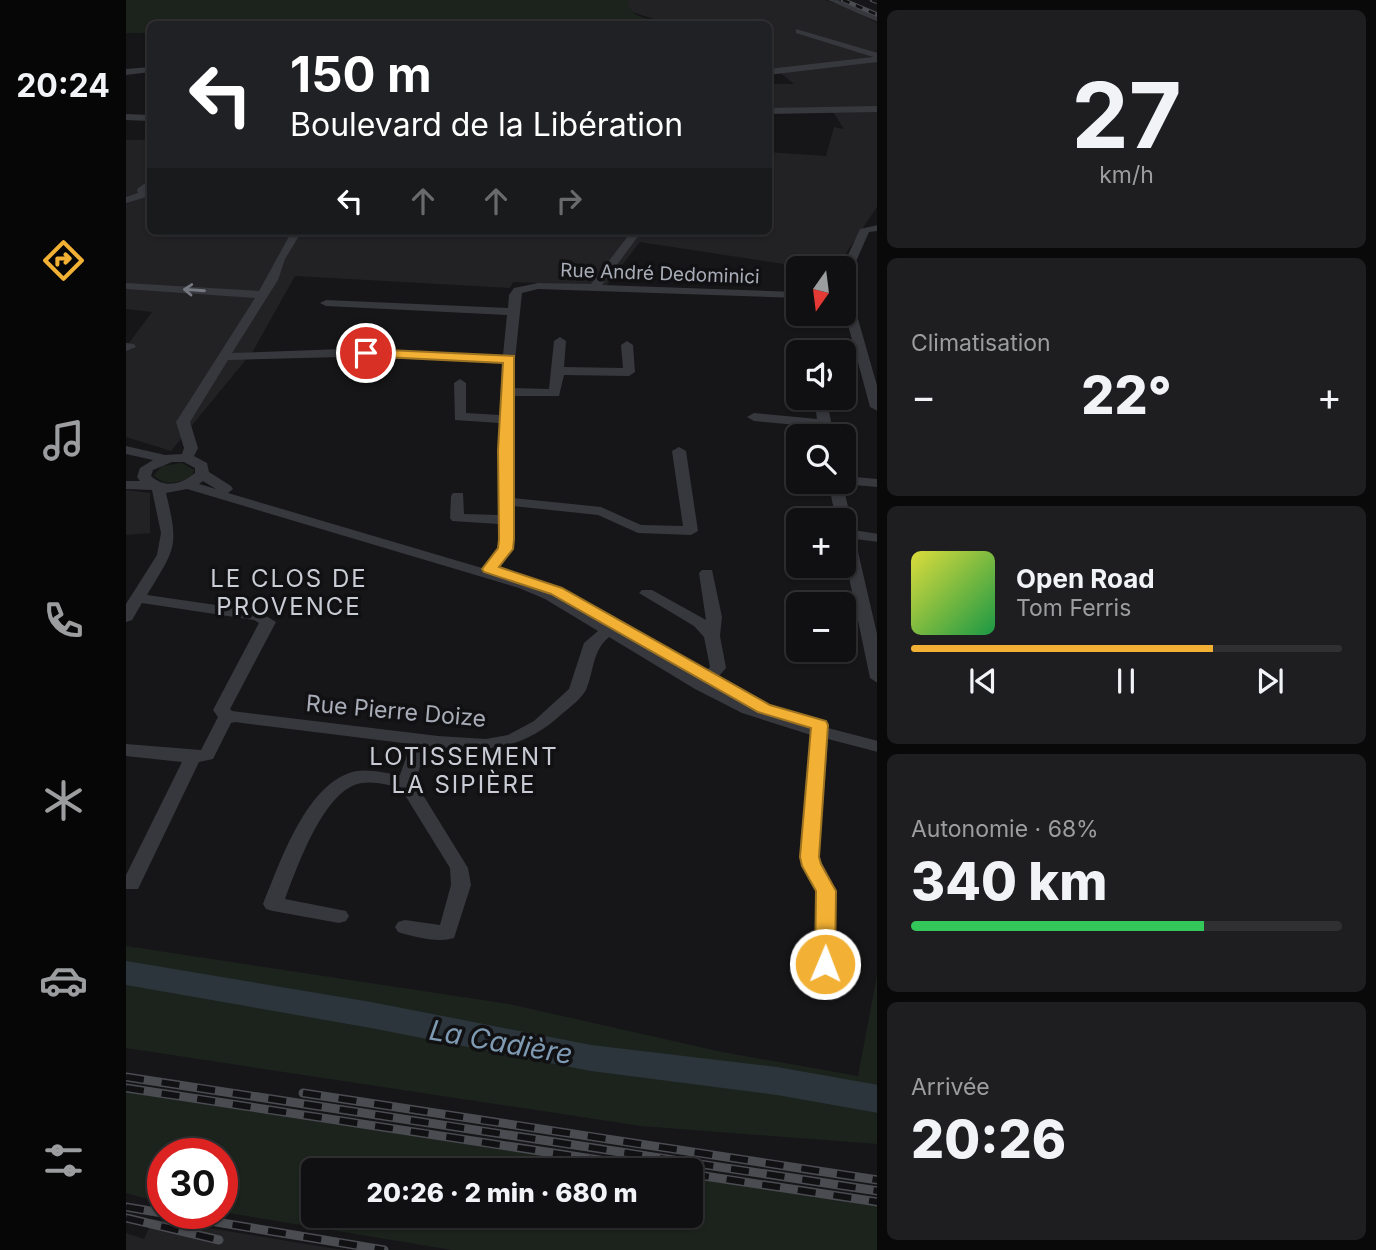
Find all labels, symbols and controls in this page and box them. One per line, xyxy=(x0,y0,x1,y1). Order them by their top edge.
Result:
text: 150 m xyxy=(290,45,432,104)
icon: left xyxy=(175,49,266,140)
text: 27 xyxy=(1071,60,1182,170)
text: 20:24 xyxy=(16,66,110,105)
text: Boulevard de la Libération xyxy=(290,105,683,144)
text: km/h xyxy=(1099,161,1154,189)
icon: left xyxy=(331,182,369,220)
icon: ahead xyxy=(404,182,442,220)
icon: ahead xyxy=(477,182,515,220)
icon: right xyxy=(550,182,588,220)
icon: directions xyxy=(39,236,88,285)
north arrow xyxy=(786,256,856,326)
map controls xyxy=(786,256,856,662)
street label: Rue André Dedominici xyxy=(560,259,760,288)
one-way arrow xyxy=(183,283,206,296)
pin xyxy=(336,323,396,383)
text: Climatisation xyxy=(911,329,1051,357)
icon: arrive xyxy=(347,334,385,372)
button: sound xyxy=(786,340,856,410)
text: 22° xyxy=(1081,364,1172,427)
text: − xyxy=(911,373,936,419)
text: + xyxy=(1317,373,1342,419)
icon: music xyxy=(39,416,88,465)
button: search xyxy=(786,424,856,494)
button: + xyxy=(786,508,856,578)
text: Open Road xyxy=(1016,563,1155,594)
district label: LE CLOS DE PROVENCE xyxy=(210,564,368,621)
button: − xyxy=(786,592,856,662)
text: Tom Ferris xyxy=(1016,594,1131,622)
icon: phone xyxy=(39,596,88,645)
icon: previous xyxy=(964,662,1002,700)
icon: pause xyxy=(1107,662,1145,700)
icon: next xyxy=(1251,662,1289,700)
street label: Rue Pierre Doize xyxy=(305,689,487,733)
district label: LOTISSEMENT LA SIPIÈRE xyxy=(369,742,559,799)
icon: climate xyxy=(39,776,88,825)
text: Autonomie · 68% xyxy=(911,815,1099,843)
text: 340 km xyxy=(911,850,1107,913)
position arrow xyxy=(788,927,862,1001)
icon: car xyxy=(39,956,88,1005)
water label: La Cadière xyxy=(427,1013,575,1071)
text: Arrivée xyxy=(911,1073,990,1101)
text: 20:26 xyxy=(911,1108,1066,1171)
icon: filters xyxy=(39,1136,88,1185)
speed limit sign: 30 xyxy=(147,1138,238,1229)
text: 20:26 · 2 min · 680 m xyxy=(366,1177,638,1208)

